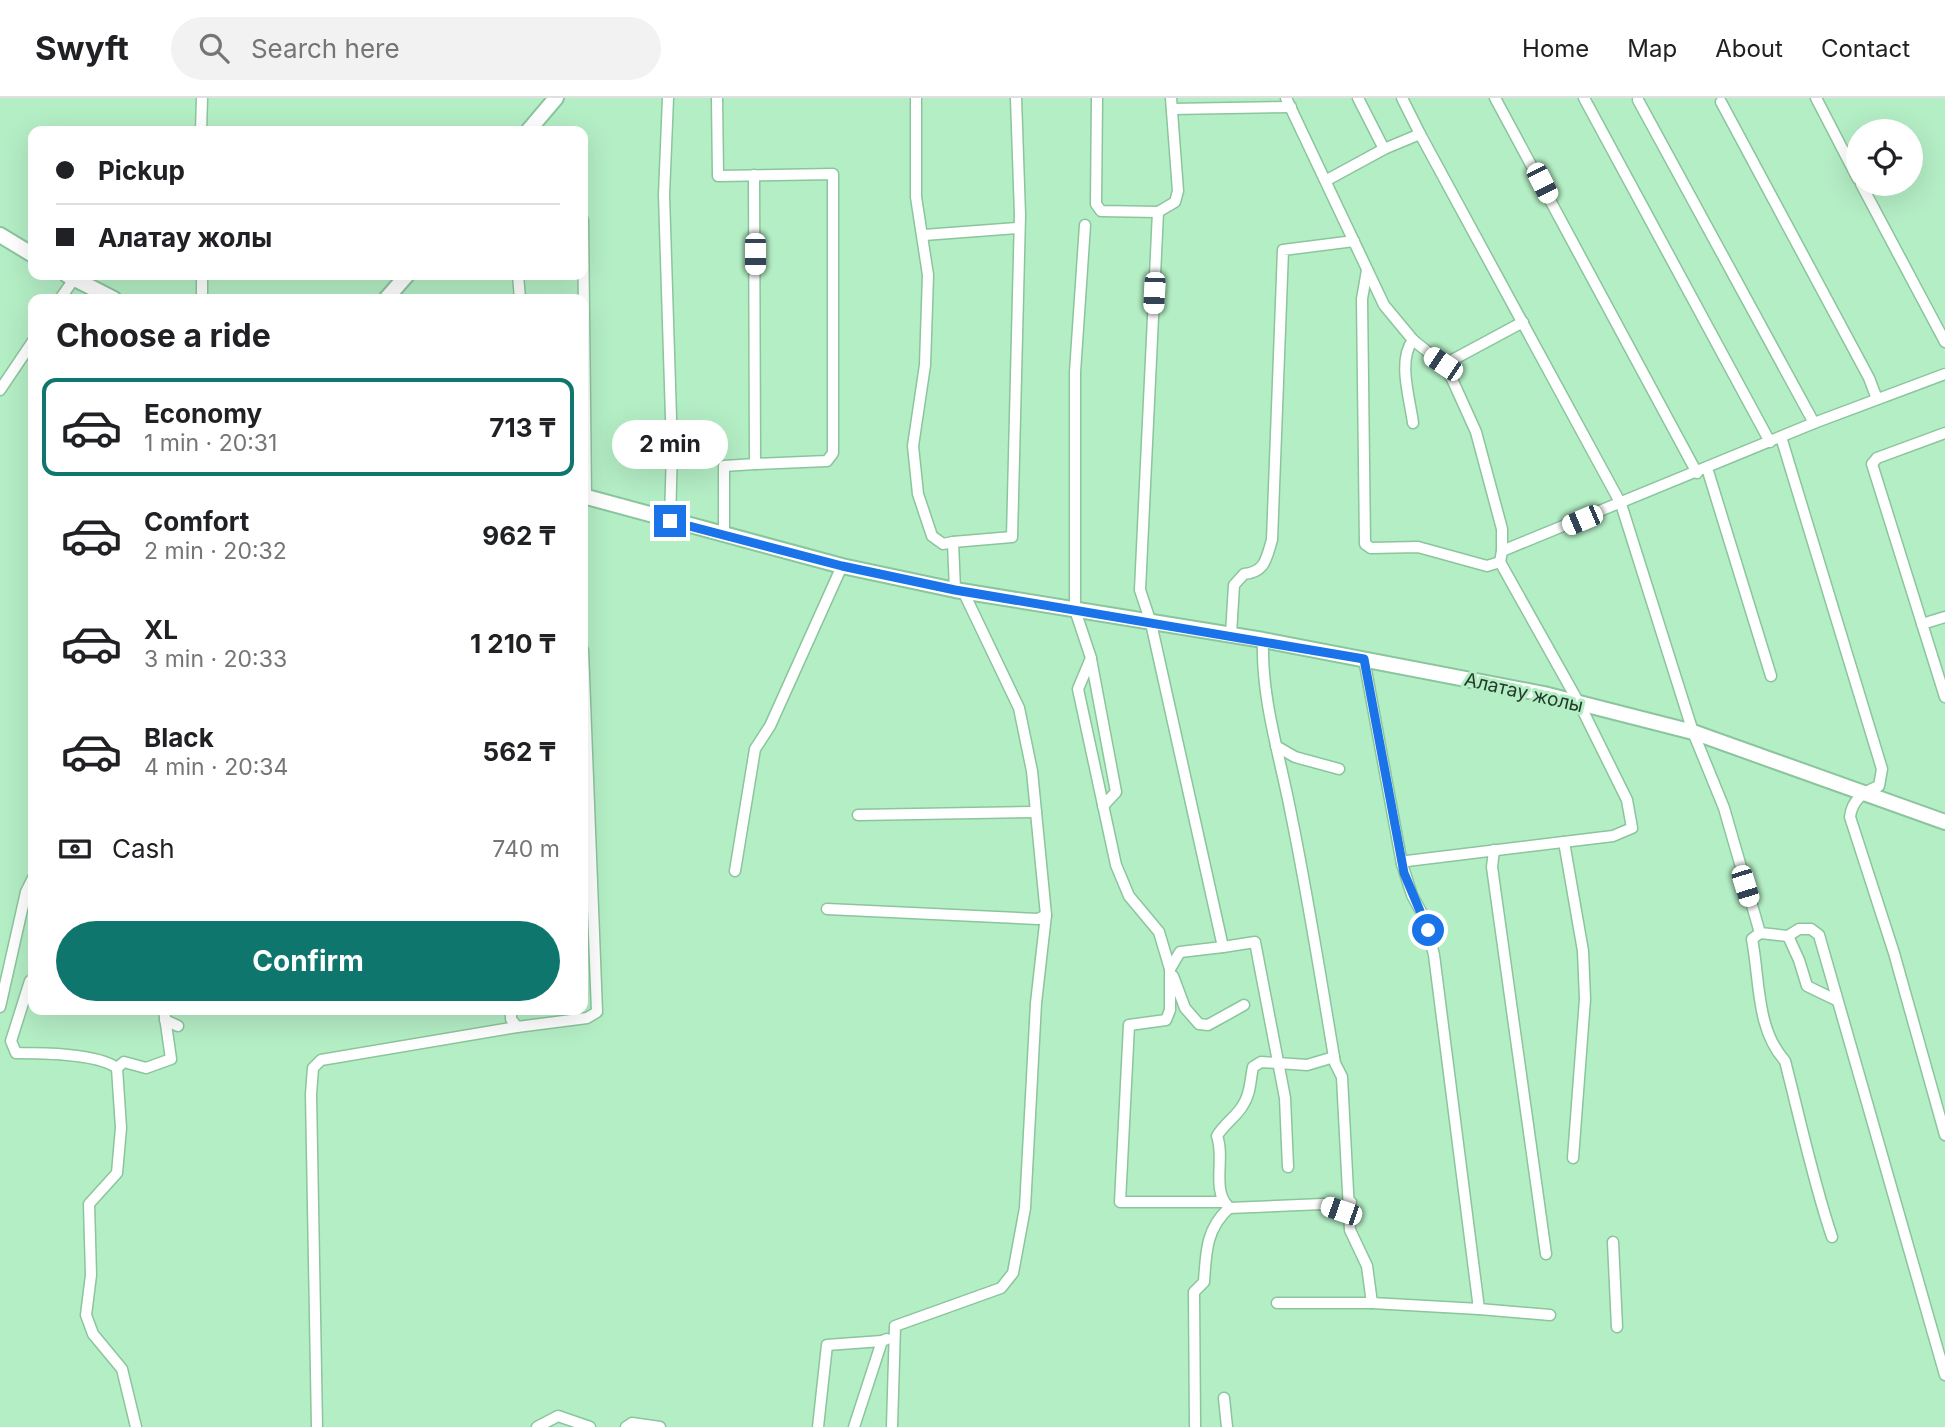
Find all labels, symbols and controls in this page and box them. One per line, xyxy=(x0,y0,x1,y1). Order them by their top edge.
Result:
search box xyxy=(171,17,661,80)
text: Swyft xyxy=(35,28,129,68)
icon: search xyxy=(195,29,233,67)
text: Search here xyxy=(251,33,400,64)
text: Home xyxy=(1522,34,1589,63)
text: Map xyxy=(1627,34,1677,63)
text: About xyxy=(1715,34,1783,63)
text: Contact xyxy=(1821,34,1910,63)
map controls xyxy=(1846,119,1923,196)
button: locate xyxy=(1846,119,1923,196)
text: Pickup xyxy=(98,155,185,186)
car xyxy=(1524,160,1561,206)
text: Алатау жолы xyxy=(98,222,272,253)
car xyxy=(745,233,766,275)
car xyxy=(1143,271,1166,315)
text: Choose a ride xyxy=(56,316,271,355)
car xyxy=(1420,344,1467,384)
icon: car xyxy=(60,396,123,459)
text: Economy xyxy=(144,398,262,429)
text: 713 ₸ xyxy=(489,412,556,443)
callout: 2 min xyxy=(612,420,728,468)
text: 1 min · 20:31 xyxy=(144,429,277,457)
text: 2 min xyxy=(639,430,701,458)
car xyxy=(1559,502,1606,538)
icon: car xyxy=(60,504,123,567)
route end xyxy=(654,505,686,537)
text: Comfort xyxy=(144,506,249,537)
text: 962 ₸ xyxy=(482,520,556,551)
text: 2 min · 20:32 xyxy=(144,537,287,565)
icon: car xyxy=(60,612,123,675)
text: XL xyxy=(144,614,178,645)
text: 1 210 ₸ xyxy=(470,628,556,659)
text: 3 min · 20:33 xyxy=(144,645,287,673)
street label: Алатау жолы xyxy=(1462,668,1586,717)
icon: car xyxy=(60,720,123,783)
text: Black xyxy=(144,722,214,753)
text: 562 ₸ xyxy=(483,736,556,767)
text: 4 min · 20:34 xyxy=(144,753,288,781)
icon: cash xyxy=(56,830,94,868)
text: Cash xyxy=(112,833,175,864)
text: 740 m xyxy=(492,835,560,863)
car xyxy=(1729,863,1762,909)
route start xyxy=(1412,914,1444,946)
button: Confirm xyxy=(56,921,560,1001)
car xyxy=(1318,1194,1365,1228)

